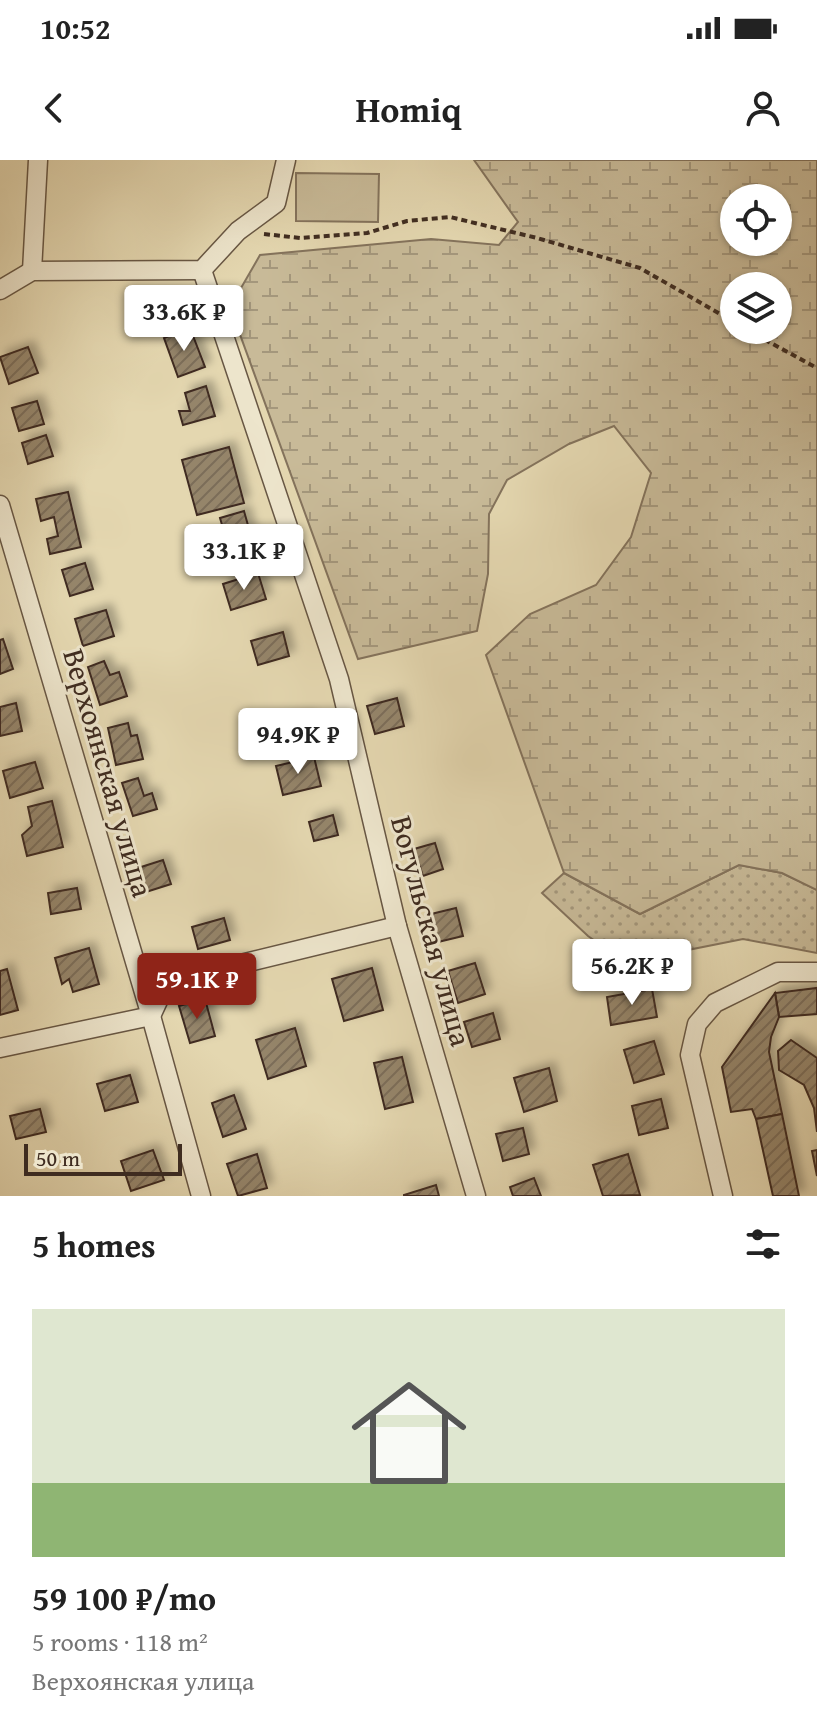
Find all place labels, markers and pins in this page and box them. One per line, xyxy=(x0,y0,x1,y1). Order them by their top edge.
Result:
pin: 33.6K ₽ xyxy=(110,285,258,353)
pin: 33.1K ₽ xyxy=(170,524,318,592)
pin: 94.9K ₽ xyxy=(224,708,372,776)
pin: 56.2K ₽ xyxy=(558,939,706,1007)
pin: 59.1K ₽ xyxy=(123,953,271,1021)

